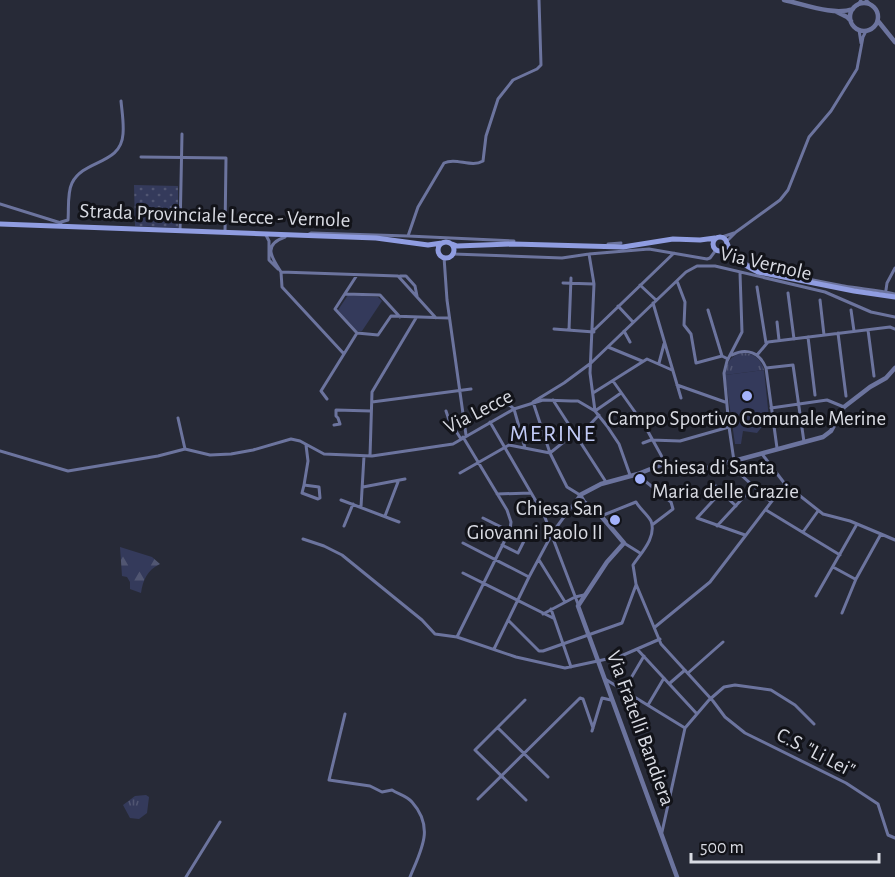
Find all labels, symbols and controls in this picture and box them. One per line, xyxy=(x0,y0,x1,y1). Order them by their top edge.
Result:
street label: Strada Provinciale Lecce - Vernole xyxy=(79,200,351,231)
street label: Via Vernole xyxy=(718,243,814,284)
street label: Via Lecce xyxy=(440,385,516,438)
marker: Campo Sportivo Comunale Merine xyxy=(740,389,754,403)
place label: Campo Sportivo Comunale Merine xyxy=(608,408,886,429)
district label: MERINE xyxy=(509,422,597,446)
place label: Chiesa di Santa Maria delle Grazie xyxy=(652,457,799,502)
marker: Chiesa di Santa Maria delle Grazie xyxy=(633,472,647,486)
place label: Chiesa San Giovanni Paolo II xyxy=(467,498,603,543)
marker: Chiesa San Giovanni Paolo II xyxy=(608,513,622,527)
street label: Via Fratelli Bandiera xyxy=(603,648,678,809)
street label: C.S. "Li Lei" xyxy=(773,724,858,781)
scale bar xyxy=(691,826,878,864)
text: 500 m xyxy=(700,839,744,857)

